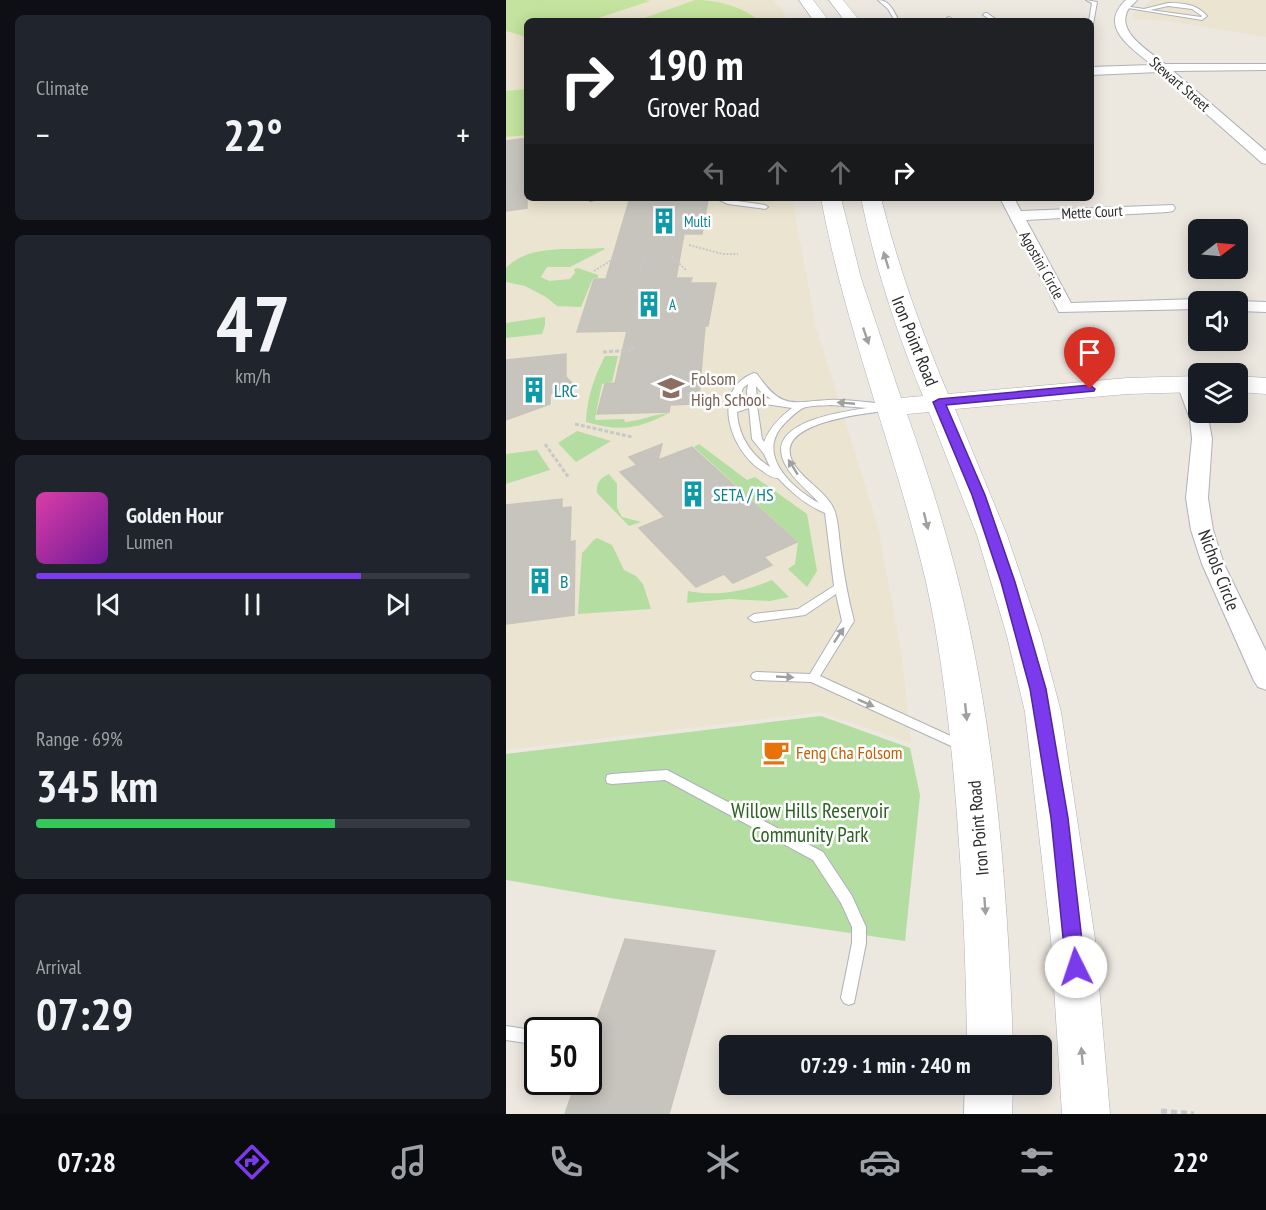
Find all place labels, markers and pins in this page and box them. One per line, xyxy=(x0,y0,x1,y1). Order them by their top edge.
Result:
building icon: Multi xyxy=(649,206,679,236)
place label: Multi xyxy=(684,212,711,231)
building icon: A xyxy=(634,289,664,319)
place label: A xyxy=(669,295,677,314)
pin xyxy=(1064,327,1115,389)
place label: Folsom High School xyxy=(691,367,767,411)
school or university icon: Folsom High School xyxy=(656,373,686,403)
building icon: LRC xyxy=(519,375,549,405)
place label: LRC xyxy=(554,379,578,402)
building icon: SETA / HS xyxy=(678,479,708,509)
place label: SETA / HS xyxy=(713,483,774,506)
building icon: B xyxy=(525,566,555,596)
place label: B xyxy=(560,570,568,593)
cafe icon: Feng Cha Folsom xyxy=(761,737,791,767)
place label: Feng Cha Folsom xyxy=(796,741,903,764)

